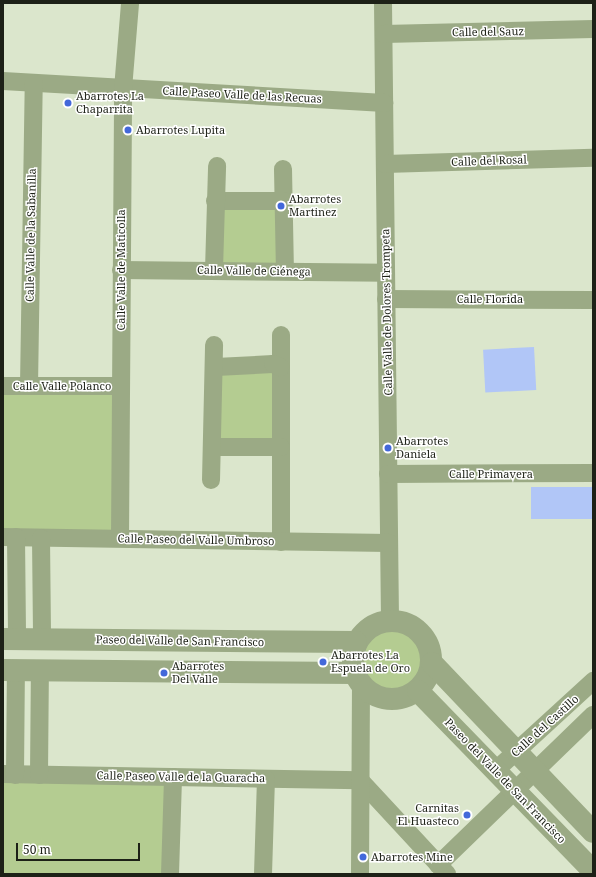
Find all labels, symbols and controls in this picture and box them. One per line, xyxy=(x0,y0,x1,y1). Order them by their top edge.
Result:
street label: Calle del Sauz xyxy=(452,25,524,39)
street label: Calle Paseo Valle de las Recuas xyxy=(162,84,322,106)
place label: Abarrotes La Chaparrita xyxy=(76,90,144,116)
marker: Abarrotes La Chaparrita xyxy=(63,98,73,108)
place label: Abarrotes Lupita xyxy=(136,123,225,137)
marker: Abarrotes Lupita xyxy=(123,125,133,135)
street label: Calle del Rosal xyxy=(451,153,527,169)
street label: Calle Valle de la Sabanilla xyxy=(23,168,39,302)
place label: Abarrotes Martinez xyxy=(289,193,341,219)
marker: Abarrotes Martinez xyxy=(276,201,286,211)
street label: Calle Valle de Maticolla xyxy=(114,209,128,331)
street label: Calle Valle de Dolores Trompeta xyxy=(379,228,395,396)
street label: Calle Valle de Ciénega xyxy=(197,263,311,279)
street label: Calle Florida xyxy=(457,292,523,306)
street label: Calle Valle Polanco xyxy=(13,379,111,393)
place label: Abarrotes Daniela xyxy=(396,435,448,461)
marker: Abarrotes Daniela xyxy=(383,443,393,453)
street label: Calle Primavera xyxy=(449,467,533,481)
street label: Calle Paseo del Valle Umbroso xyxy=(118,532,274,548)
street label: Paseo del Valle de San Francisco xyxy=(96,633,264,649)
place label: Abarrotes La Espuela de Oro xyxy=(331,649,410,675)
marker: Abarrotes La Espuela de Oro xyxy=(318,657,328,667)
place label: Abarrotes Del Valle xyxy=(172,660,224,686)
marker: Abarrotes Del Valle xyxy=(159,668,169,678)
street label: Calle del Castillo xyxy=(509,692,581,760)
street label: Paseo del Valle de San Francisco xyxy=(442,716,568,846)
street label: Calle Paseo Valle de la Guaracha xyxy=(97,769,265,785)
place label: Carnitas El Huasteco xyxy=(397,802,459,828)
marker: Carnitas El Huasteco xyxy=(462,810,472,820)
scale bar xyxy=(18,835,142,861)
text: 50 m xyxy=(23,841,51,858)
place label: Abarrotes Mine xyxy=(371,850,453,864)
marker: Abarrotes Mine xyxy=(358,852,368,862)

